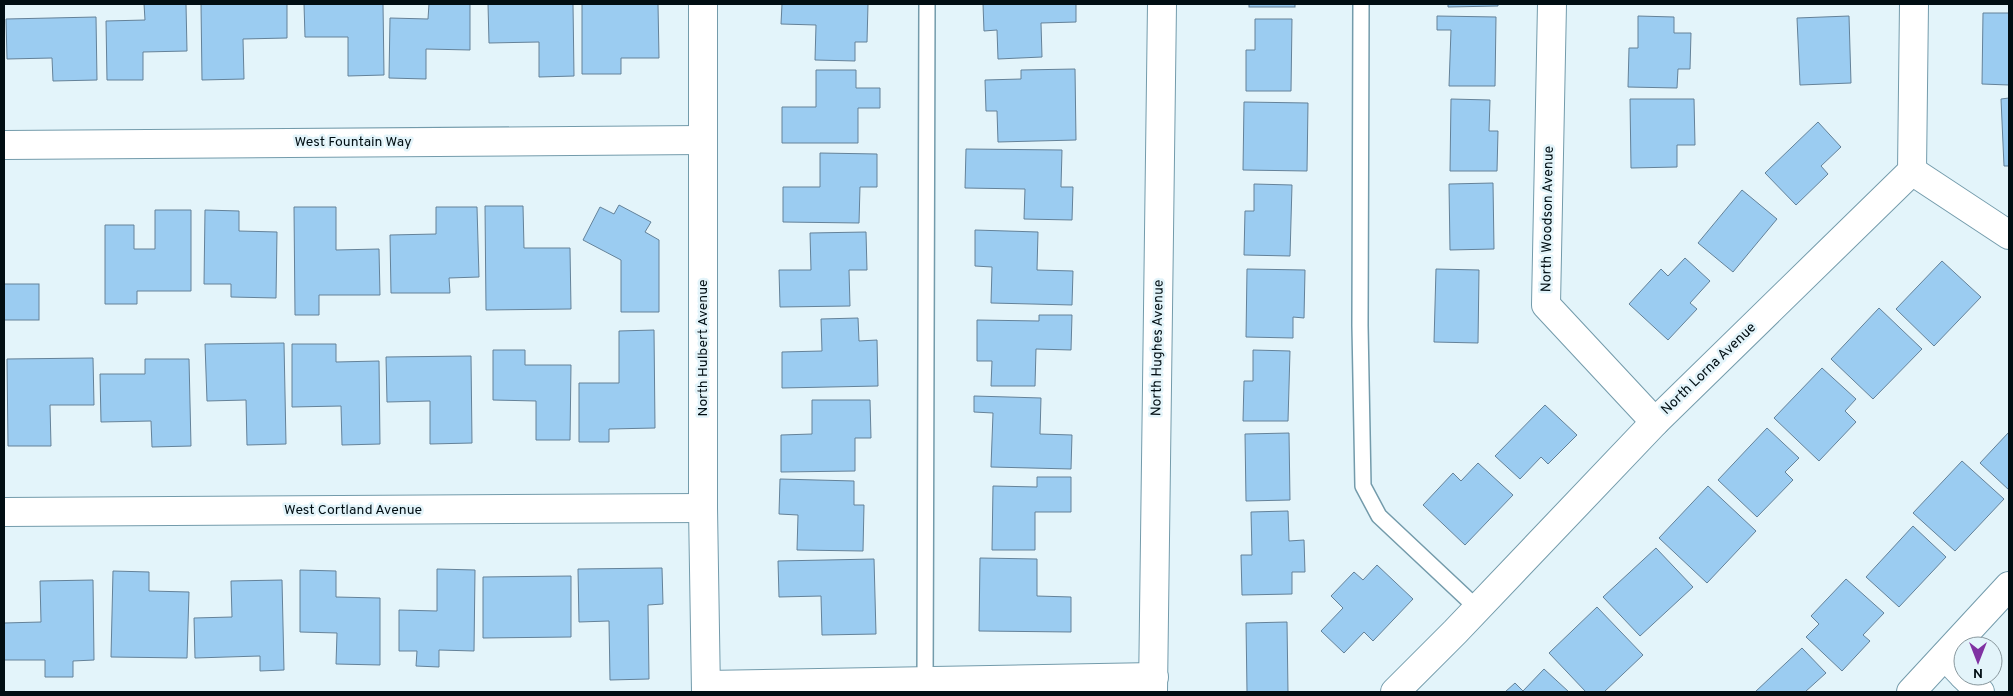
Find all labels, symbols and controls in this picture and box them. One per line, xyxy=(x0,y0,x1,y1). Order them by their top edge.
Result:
street label: West Fountain Way xyxy=(294,134,412,151)
street label: North Woodson Avenue xyxy=(1538,146,1558,292)
street label: North Hulbert Avenue xyxy=(695,279,712,417)
street label: North Hughes Avenue xyxy=(1148,280,1168,416)
street label: North Lorna Avenue xyxy=(1658,319,1760,419)
street label: West Cortland Avenue xyxy=(284,502,422,519)
north arrow xyxy=(1953,636,2003,686)
text: N xyxy=(1973,664,1983,681)

